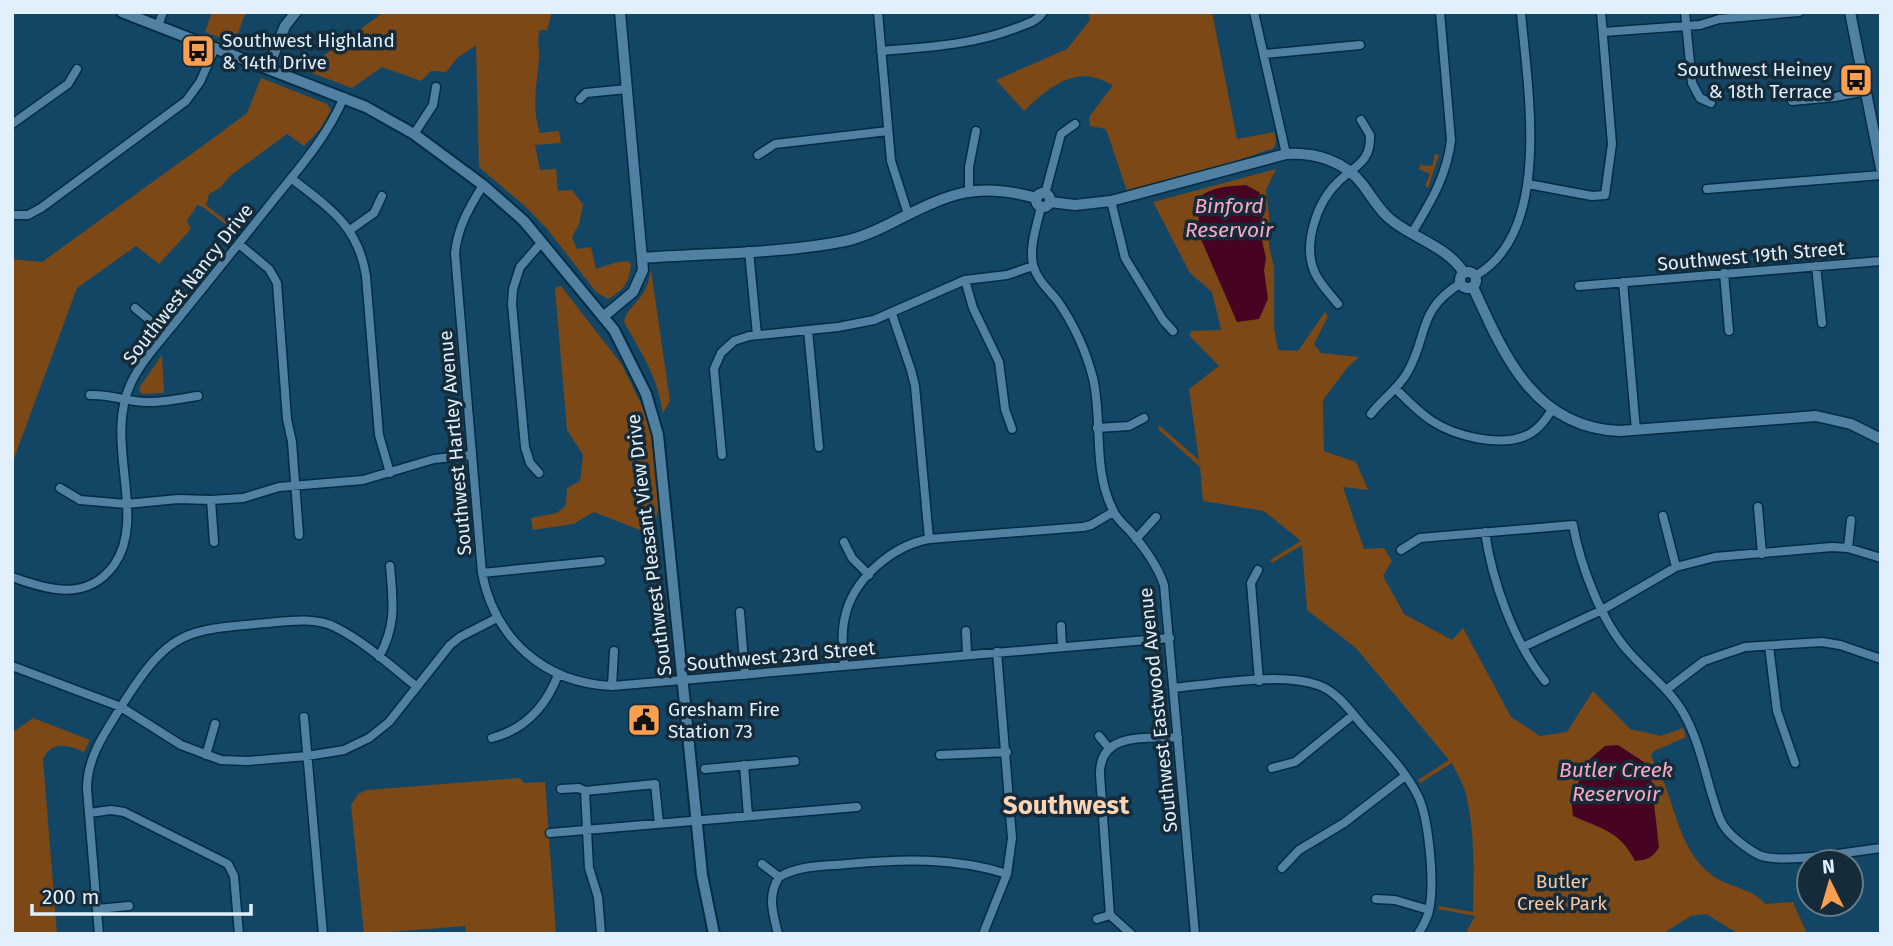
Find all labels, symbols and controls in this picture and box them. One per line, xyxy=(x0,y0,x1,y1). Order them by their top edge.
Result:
place label: Southwest Highland & 14th Drive xyxy=(222,29,395,74)
bus stop icon: Southwest Highland & 14th Drive xyxy=(179,32,217,70)
place label: Southwest Heiney & 18th Terrace xyxy=(1677,58,1833,103)
bus stop icon: Southwest Heiney & 18th Terrace xyxy=(1837,61,1875,99)
water label: Binford Reservoir xyxy=(1185,193,1274,243)
street label: Southwest Nancy Drive xyxy=(118,199,258,369)
street label: Southwest 19th Street xyxy=(1656,236,1846,276)
street label: Southwest Hartley Avenue xyxy=(434,330,476,556)
street label: Southwest Pleasant View Drive xyxy=(622,413,676,677)
street label: Southwest Eastwood Avenue xyxy=(1134,586,1182,834)
street label: Southwest 23rd Street xyxy=(686,636,876,676)
place label: Gresham Fire Station 73 xyxy=(668,698,780,743)
public building icon: Gresham Fire Station 73 xyxy=(625,701,663,739)
water label: Butler Creek Reservoir xyxy=(1559,757,1673,807)
district label: Southwest xyxy=(1003,790,1130,821)
north arrow xyxy=(1795,848,1865,918)
text: N xyxy=(1821,855,1836,879)
park label: Butler Creek Park xyxy=(1517,870,1607,915)
scale bar xyxy=(32,872,250,916)
text: 200 m xyxy=(42,884,99,910)

